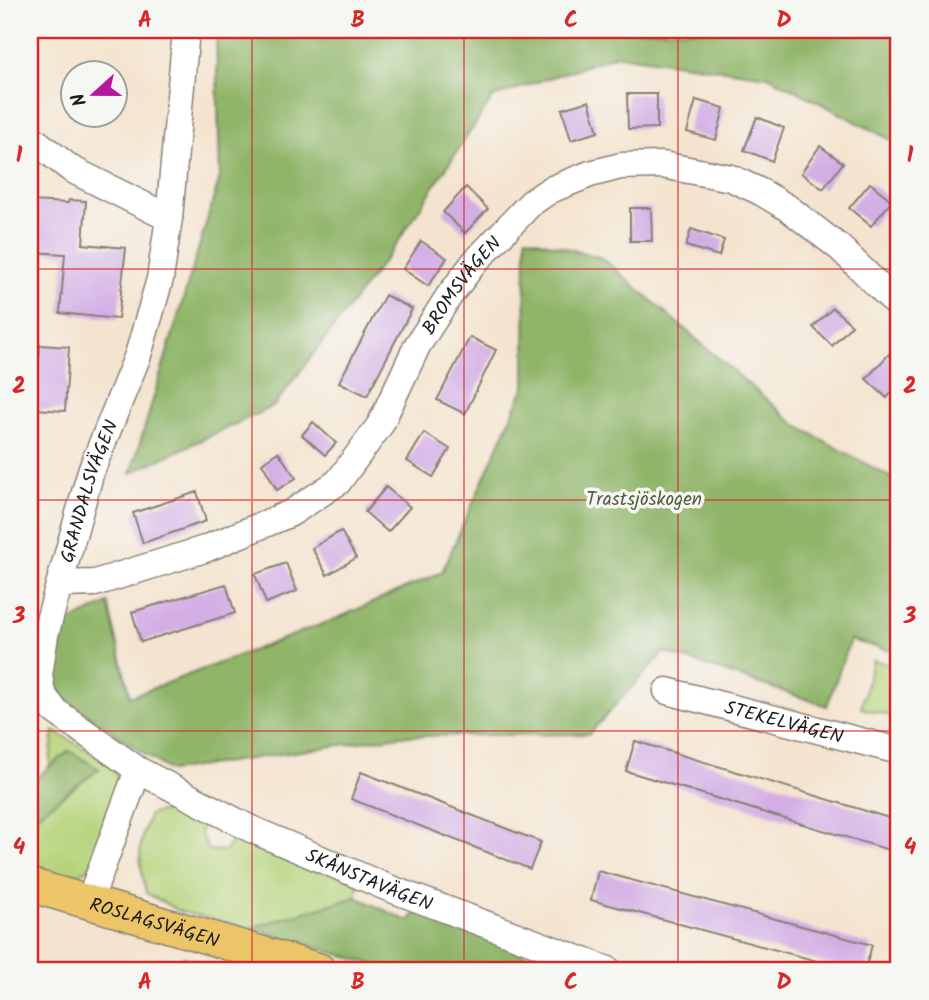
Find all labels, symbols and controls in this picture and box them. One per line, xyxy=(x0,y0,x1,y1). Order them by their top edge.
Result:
text: A xyxy=(138,3,152,39)
text: B xyxy=(351,3,365,39)
text: C xyxy=(564,3,578,39)
text: D xyxy=(776,3,792,39)
north arrow xyxy=(60,60,130,130)
text: N xyxy=(64,88,96,110)
text: 1 xyxy=(16,138,23,174)
text: 1 xyxy=(907,138,914,174)
street label: BROMSVÄGEN xyxy=(415,230,509,341)
text: 2 xyxy=(12,369,26,405)
text: 2 xyxy=(903,369,917,405)
street label: GRANDALSVÄGEN xyxy=(53,416,127,566)
park label: Trastsjöskogen xyxy=(586,485,702,515)
text: 3 xyxy=(12,599,26,635)
text: 3 xyxy=(903,599,917,635)
street label: STEKELVÄGEN xyxy=(721,694,846,753)
text: 4 xyxy=(13,830,26,866)
text: 4 xyxy=(904,830,917,866)
street label: SKÅNSTAVÄGEN xyxy=(300,841,437,920)
street label: ROSLAGSVÄGEN xyxy=(86,890,223,957)
text: A xyxy=(138,965,152,1000)
text: B xyxy=(351,965,365,1000)
text: C xyxy=(564,965,578,1000)
text: D xyxy=(776,965,792,1000)

